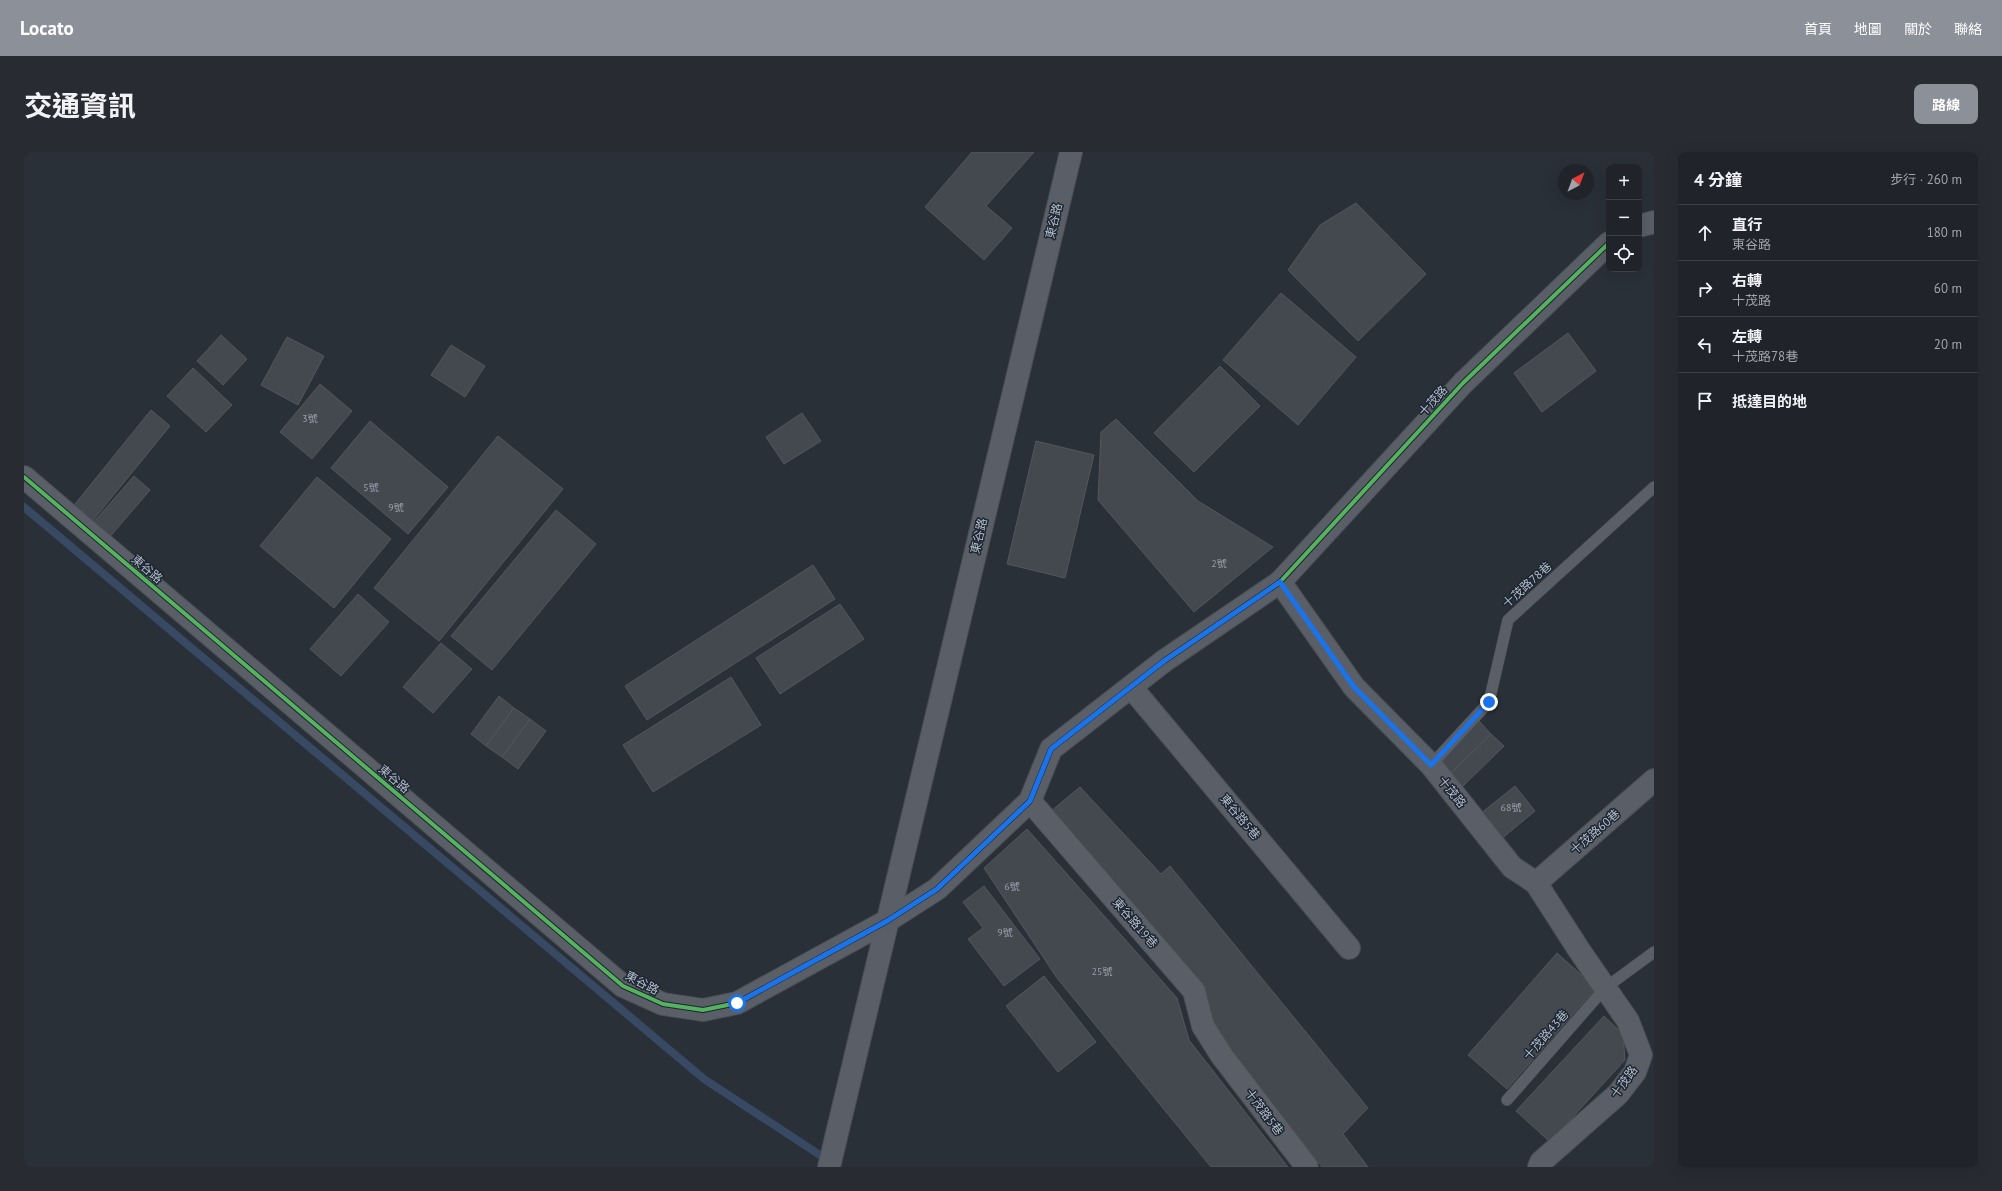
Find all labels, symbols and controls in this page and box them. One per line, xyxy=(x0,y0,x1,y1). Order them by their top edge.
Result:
text: Locato xyxy=(20,16,74,40)
text: 首頁 xyxy=(1804,20,1832,38)
text: 地圖 xyxy=(1854,20,1882,38)
text: 關於 xyxy=(1904,20,1932,38)
text: 聯絡 xyxy=(1954,20,1982,38)
button: 路線 xyxy=(1914,84,1978,124)
text: 交通資訊 xyxy=(24,87,136,124)
north arrow xyxy=(1558,164,1594,200)
map controls xyxy=(1606,164,1642,272)
button: + xyxy=(1606,164,1642,200)
text: 4 分鐘 xyxy=(1694,169,1742,191)
text: 步行 · 260 m xyxy=(1890,171,1962,188)
button: − xyxy=(1606,200,1642,236)
street label: 東谷路 xyxy=(1042,202,1065,240)
text: 直行 xyxy=(1732,215,1762,234)
icon: ahead xyxy=(1694,222,1716,244)
text: 180 m xyxy=(1927,224,1962,241)
button: locate xyxy=(1606,236,1642,272)
text: 東谷路 xyxy=(1732,236,1771,253)
text: 右轉 xyxy=(1732,271,1762,290)
icon: right xyxy=(1694,278,1716,300)
text: 60 m xyxy=(1934,280,1962,297)
text: 十茂路 xyxy=(1732,292,1771,309)
text: 左轉 xyxy=(1732,327,1762,346)
icon: left xyxy=(1694,334,1716,356)
text: 20 m xyxy=(1934,336,1962,353)
text: 十茂路78巷 xyxy=(1732,348,1798,365)
street label: 十茂路 xyxy=(1415,382,1450,419)
icon: arrive xyxy=(1694,390,1716,412)
text: 抵達目的地 xyxy=(1732,392,1807,411)
house number: 3號 xyxy=(302,412,318,425)
house number: 5號 xyxy=(363,481,379,494)
house number: 9號 xyxy=(388,501,404,514)
street label: 東谷路 xyxy=(967,517,990,555)
street label: 東谷路 xyxy=(129,551,166,586)
house number: 2號 xyxy=(1211,557,1227,570)
street label: 十茂路78巷 xyxy=(1499,559,1554,611)
route end xyxy=(1480,693,1498,711)
street label: 東谷路 xyxy=(376,761,413,796)
street label: 十茂路 xyxy=(1435,773,1470,810)
street label: 東谷路5巷 xyxy=(1217,791,1264,842)
house number: 68號 xyxy=(1501,801,1521,814)
street label: 十茂路60巷 xyxy=(1567,806,1623,857)
house number: 6號 xyxy=(1004,880,1020,893)
street label: 東谷路19巷 xyxy=(1110,895,1161,951)
house number: 9號 xyxy=(997,926,1013,939)
house number: 25號 xyxy=(1092,965,1112,978)
street label: 東谷路 xyxy=(623,967,662,998)
route start xyxy=(728,994,746,1012)
street label: 十茂路43巷 xyxy=(1520,1007,1571,1063)
street label: 十茂路 xyxy=(1607,1063,1640,1101)
street label: 十茂路5巷 xyxy=(1242,1085,1287,1138)

